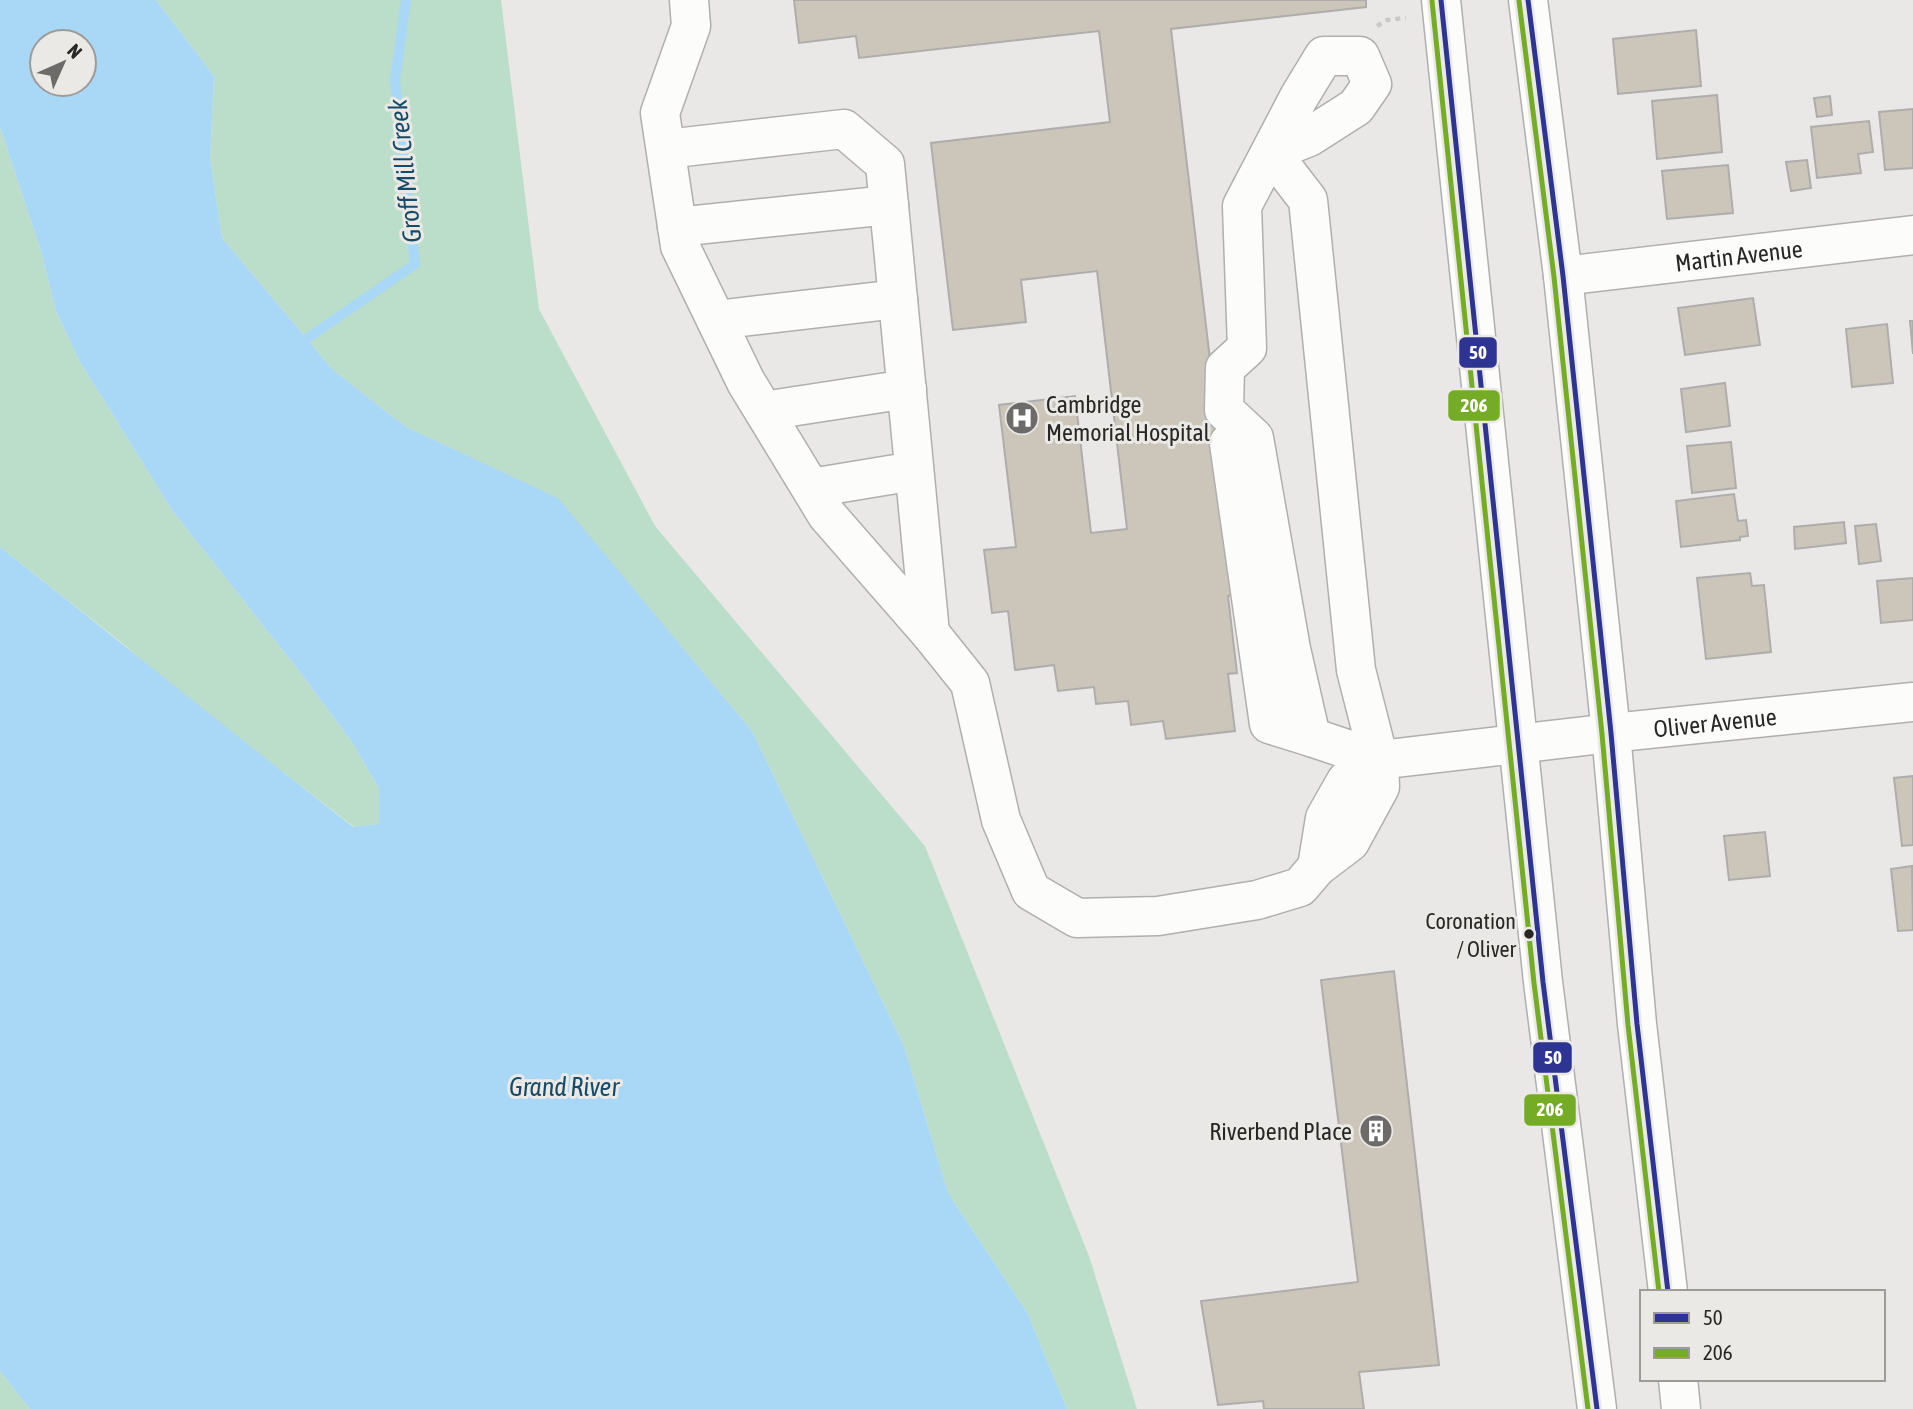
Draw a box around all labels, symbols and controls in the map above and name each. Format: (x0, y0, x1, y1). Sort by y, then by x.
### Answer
north arrow (28, 28, 98, 98)
text: N (63, 39, 87, 63)
water label: Groff Mill Creek (382, 97, 427, 244)
street label: Martin Avenue (1674, 235, 1804, 276)
line badge: 50 (1458, 336, 1498, 369)
text: 50 (1469, 341, 1487, 363)
line badge: 206 (1447, 389, 1501, 422)
place label: Cambridge Memorial Hospital (1046, 391, 1211, 446)
text: 206 (1461, 394, 1487, 416)
hospital icon: Cambridge Memorial Hospital (1003, 399, 1041, 437)
street label: Oliver Avenue (1652, 703, 1778, 742)
place label: Coronation / Oliver (1426, 908, 1517, 962)
marker: Coronation / Oliver (1522, 927, 1536, 941)
line badge: 50 (1532, 1041, 1573, 1074)
text: 50 (1544, 1046, 1562, 1068)
water label: Grand River (509, 1072, 620, 1102)
line badge: 206 (1523, 1093, 1577, 1127)
text: 206 (1537, 1098, 1563, 1120)
building icon: Riverbend Place (1357, 1112, 1395, 1150)
place label: Riverbend Place (1209, 1118, 1352, 1145)
legend (1640, 1290, 1885, 1381)
text: 50 (1703, 1305, 1723, 1329)
text: 206 (1703, 1340, 1733, 1364)

